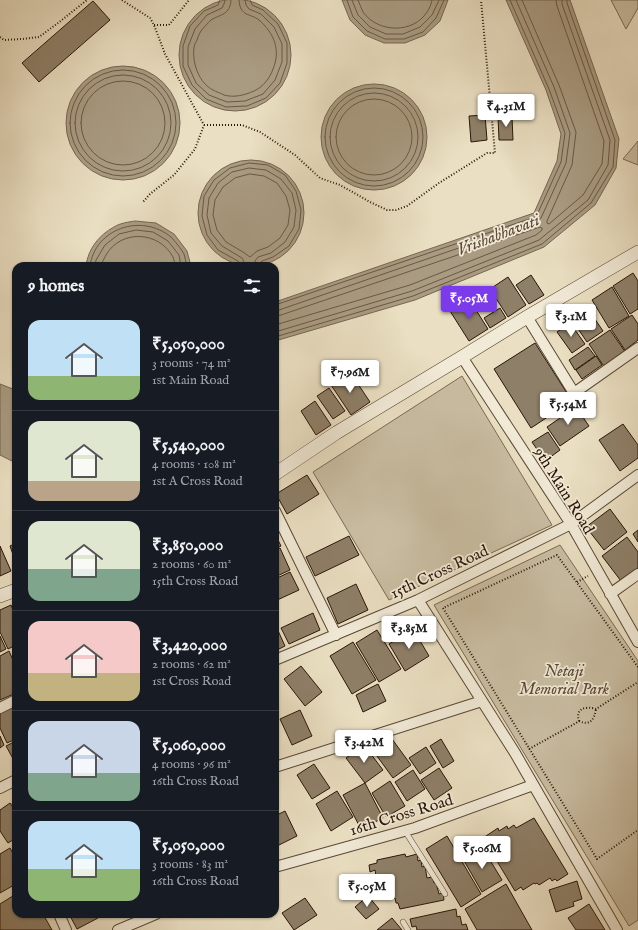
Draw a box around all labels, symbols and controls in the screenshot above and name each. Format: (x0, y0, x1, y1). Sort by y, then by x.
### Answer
pin: ₹4.31M (473, 94, 539, 128)
text: ₹4.31M (487, 98, 525, 115)
water label: Vrishabhavati (454, 210, 544, 261)
icon: filters (241, 275, 263, 297)
text: 9 homes (28, 276, 84, 297)
pin: ₹5.05M (436, 286, 502, 320)
text: ₹5.05M (450, 290, 488, 307)
pin: ₹3.1M (543, 304, 599, 338)
text: ₹3.1M (555, 308, 587, 325)
text: ₹5,050,000 (152, 334, 225, 355)
icon: home (60, 336, 108, 384)
text: 3 rooms · 74 m² (152, 355, 231, 372)
pin: ₹7.96M (317, 360, 383, 394)
text: ₹7.96M (330, 364, 370, 381)
text: 1st Main Road (152, 372, 229, 389)
pin: ₹5.54M (535, 392, 601, 426)
text: ₹5.54M (549, 396, 587, 413)
text: ₹5,540,000 (152, 435, 225, 456)
icon: home (60, 437, 108, 485)
street label: 9th Main Road (528, 443, 598, 539)
text: 4 rooms · 108 m² (152, 456, 236, 473)
text: 1st A Cross Road (152, 473, 243, 490)
text: ₹3,850,000 (152, 535, 223, 556)
icon: home (60, 537, 108, 585)
street label: 15th Cross Road (388, 541, 493, 604)
text: 2 rooms · 60 m² (152, 556, 231, 573)
text: 15th Cross Road (152, 573, 238, 590)
pin: ₹3.85M (376, 616, 442, 650)
text: ₹3.85M (390, 620, 428, 637)
text: ₹3,420,000 (152, 635, 227, 656)
icon: home (60, 637, 108, 685)
text: 2 rooms · 62 m² (152, 656, 231, 673)
park label: Netaji Memorial Park (519, 662, 610, 700)
text: 1st Cross Road (152, 673, 231, 690)
pin: ₹3.42M (331, 730, 397, 764)
text: ₹3.42M (344, 734, 384, 751)
text: ₹5,060,000 (152, 735, 226, 756)
icon: home (60, 737, 108, 785)
text: 4 rooms · 96 m² (152, 756, 231, 773)
text: 16th Cross Road (152, 773, 239, 790)
street label: 16th Cross Road (347, 791, 456, 841)
text: ₹5,050,000 (152, 835, 225, 856)
pin: ₹5.06M (449, 836, 515, 870)
icon: home (60, 837, 108, 885)
text: ₹5.06M (462, 840, 502, 857)
text: 3 rooms · 83 m² (152, 856, 228, 873)
text: 16th Cross Road (152, 873, 239, 890)
pin: ₹5.05M (334, 874, 400, 908)
text: ₹5.05M (348, 878, 386, 895)

